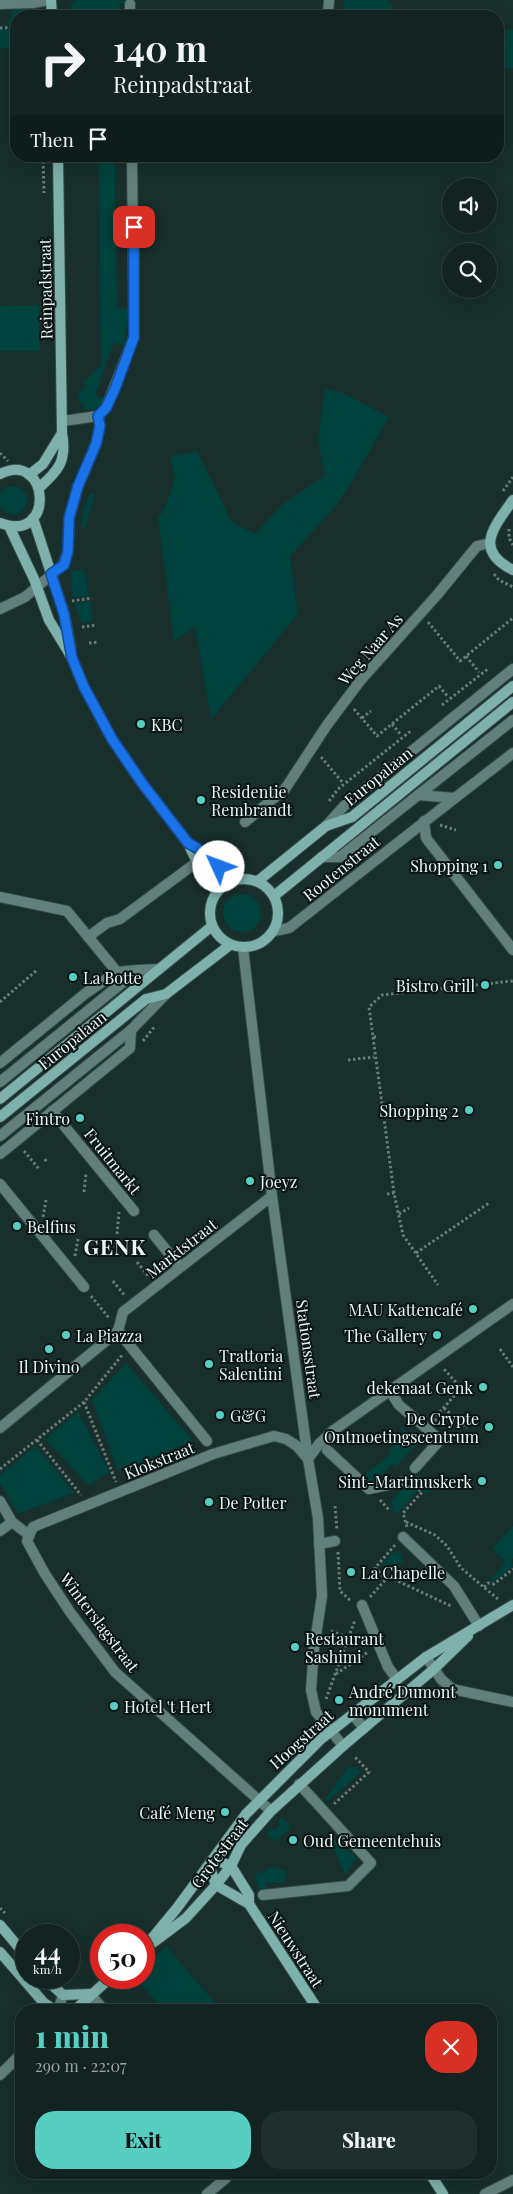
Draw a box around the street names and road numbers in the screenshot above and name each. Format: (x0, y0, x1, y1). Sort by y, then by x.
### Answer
street label: Reinpadstraat (34, 238, 56, 340)
street label: Weg Naar As (332, 609, 407, 690)
street label: Europalaan (340, 742, 417, 810)
street label: Rootenstraat (298, 830, 384, 905)
street label: Europalaan (34, 1006, 111, 1074)
street label: Fruitmarkt (80, 1124, 146, 1199)
street label: Marktstraat (141, 1213, 221, 1282)
street label: Stationsstraat (292, 1298, 326, 1400)
street label: Klokstraat (121, 1436, 197, 1484)
street label: Winterslagstraat (55, 1567, 144, 1676)
street label: Hoogstraat (265, 1704, 338, 1773)
street label: Grotestraat (186, 1814, 252, 1892)
street label: Nieuwstraat (264, 1907, 329, 1991)

